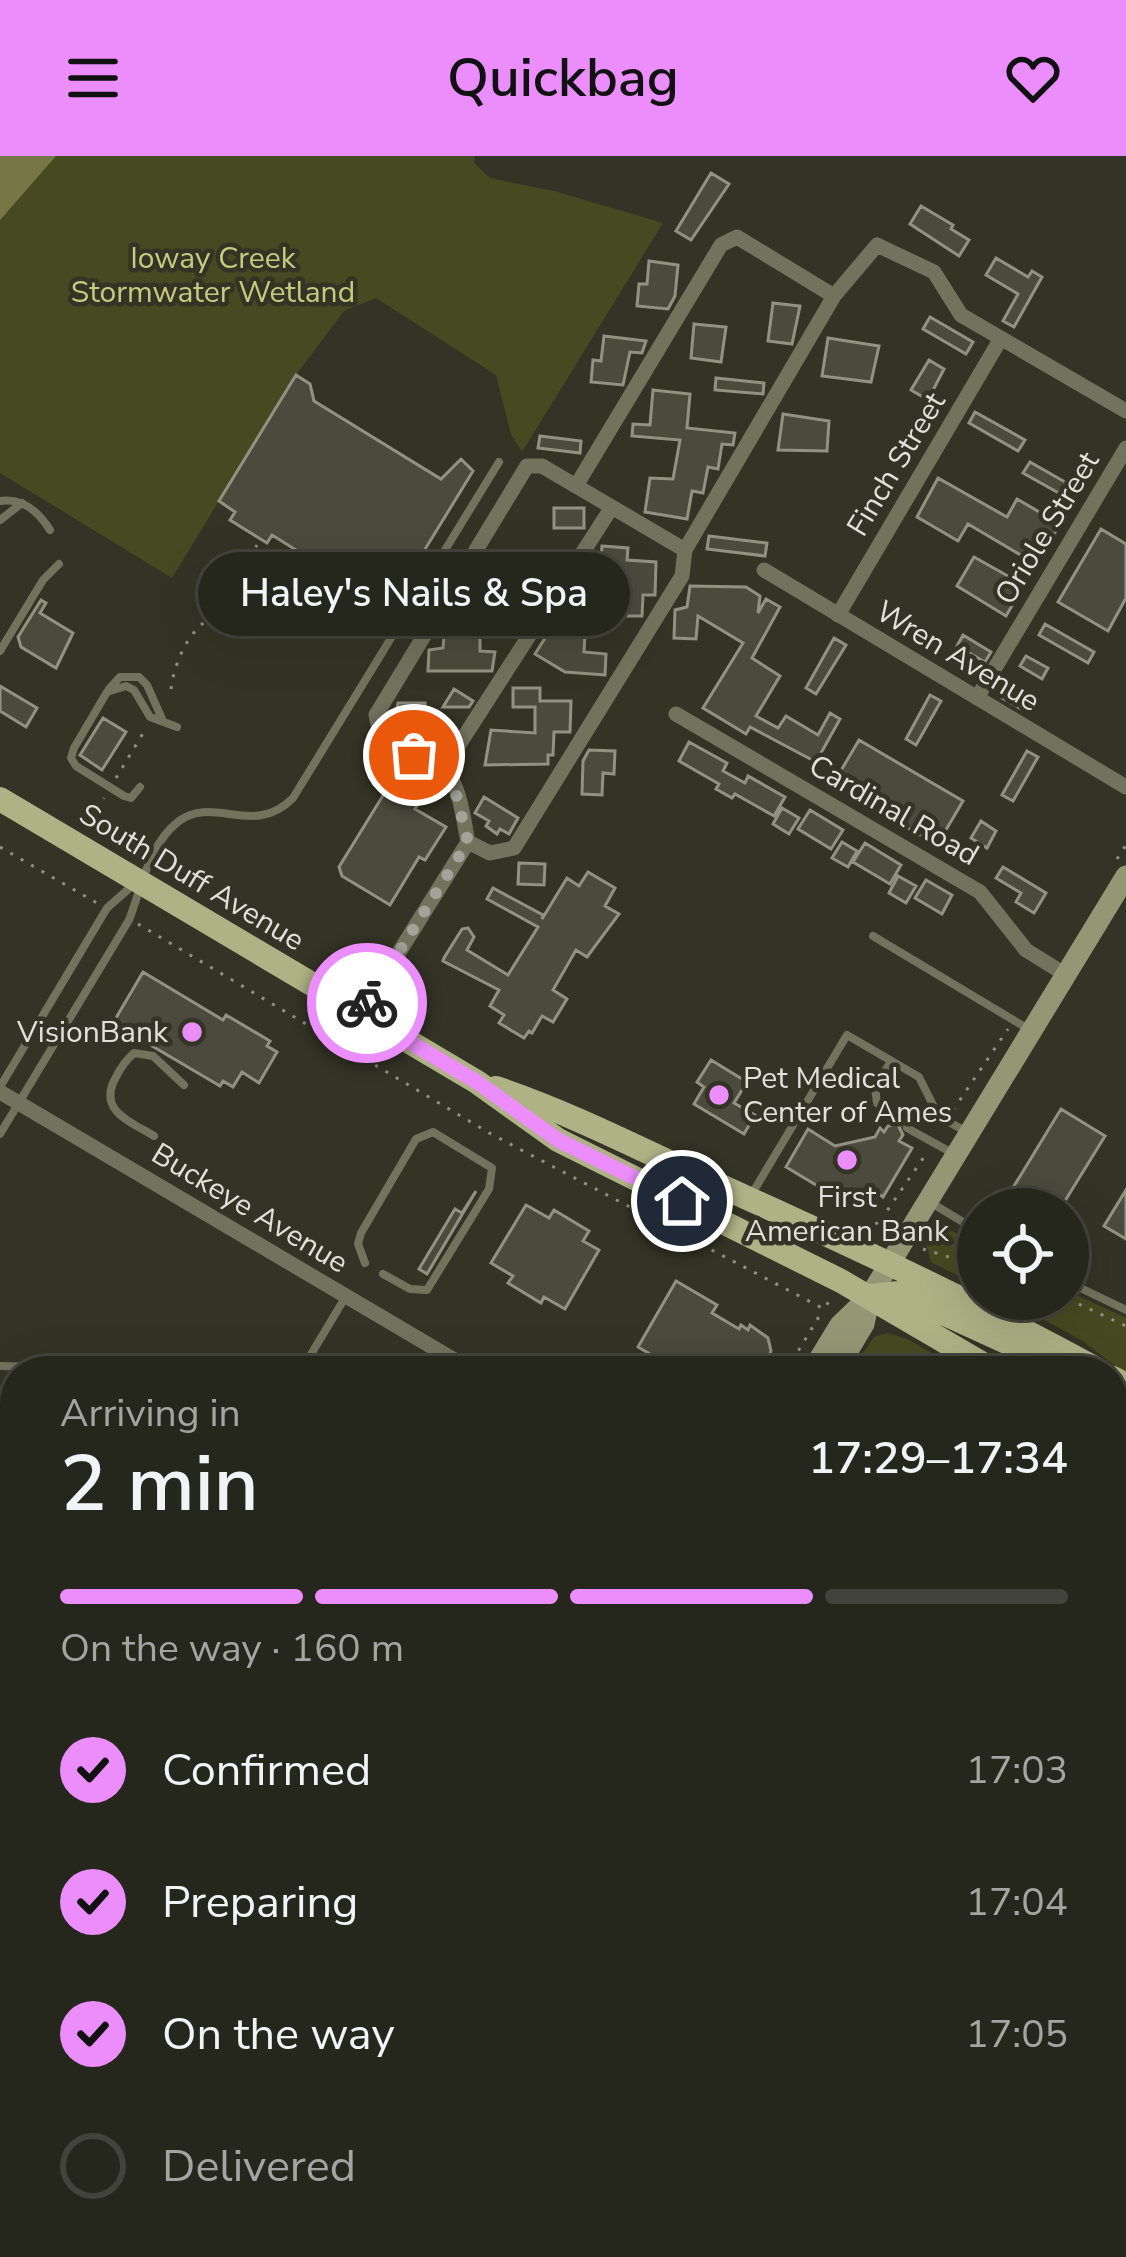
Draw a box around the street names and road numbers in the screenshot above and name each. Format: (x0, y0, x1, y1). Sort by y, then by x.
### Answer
street label: Finch Street (837, 384, 956, 544)
street label: Oriole Street (986, 444, 1109, 612)
street label: Wren Avenue (868, 591, 1047, 722)
street label: Cardinal Road (801, 745, 986, 876)
street label: South Duff Avenue (72, 794, 312, 961)
street label: Buckeye Avenue (144, 1134, 356, 1283)

